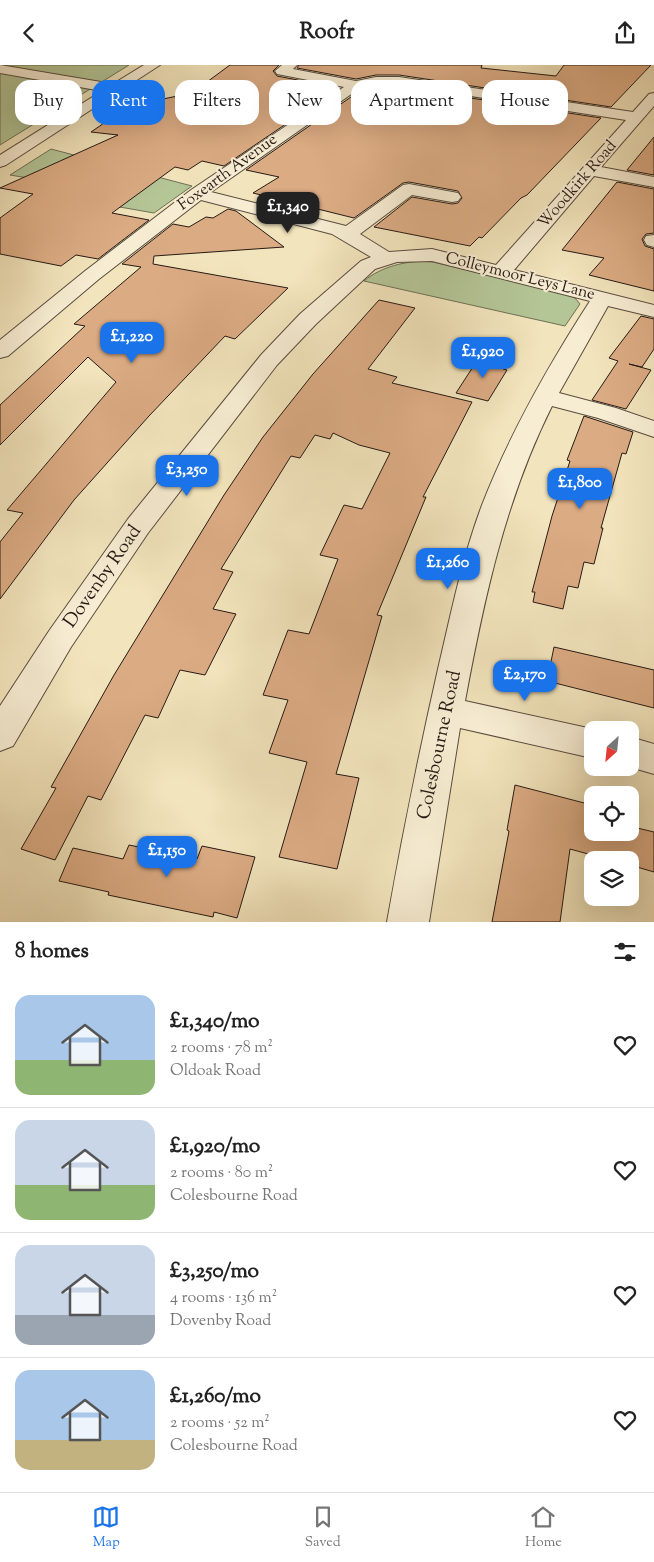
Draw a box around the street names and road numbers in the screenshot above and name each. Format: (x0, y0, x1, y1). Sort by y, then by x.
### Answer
street label: Foxearth Avenue (173, 129, 283, 217)
street label: Woodkirk Road (533, 136, 623, 234)
street label: Colleymoor Leys Lane (443, 247, 597, 307)
street label: Dovenby Road (57, 520, 149, 634)
street label: Colesbourne Road (411, 668, 469, 822)

